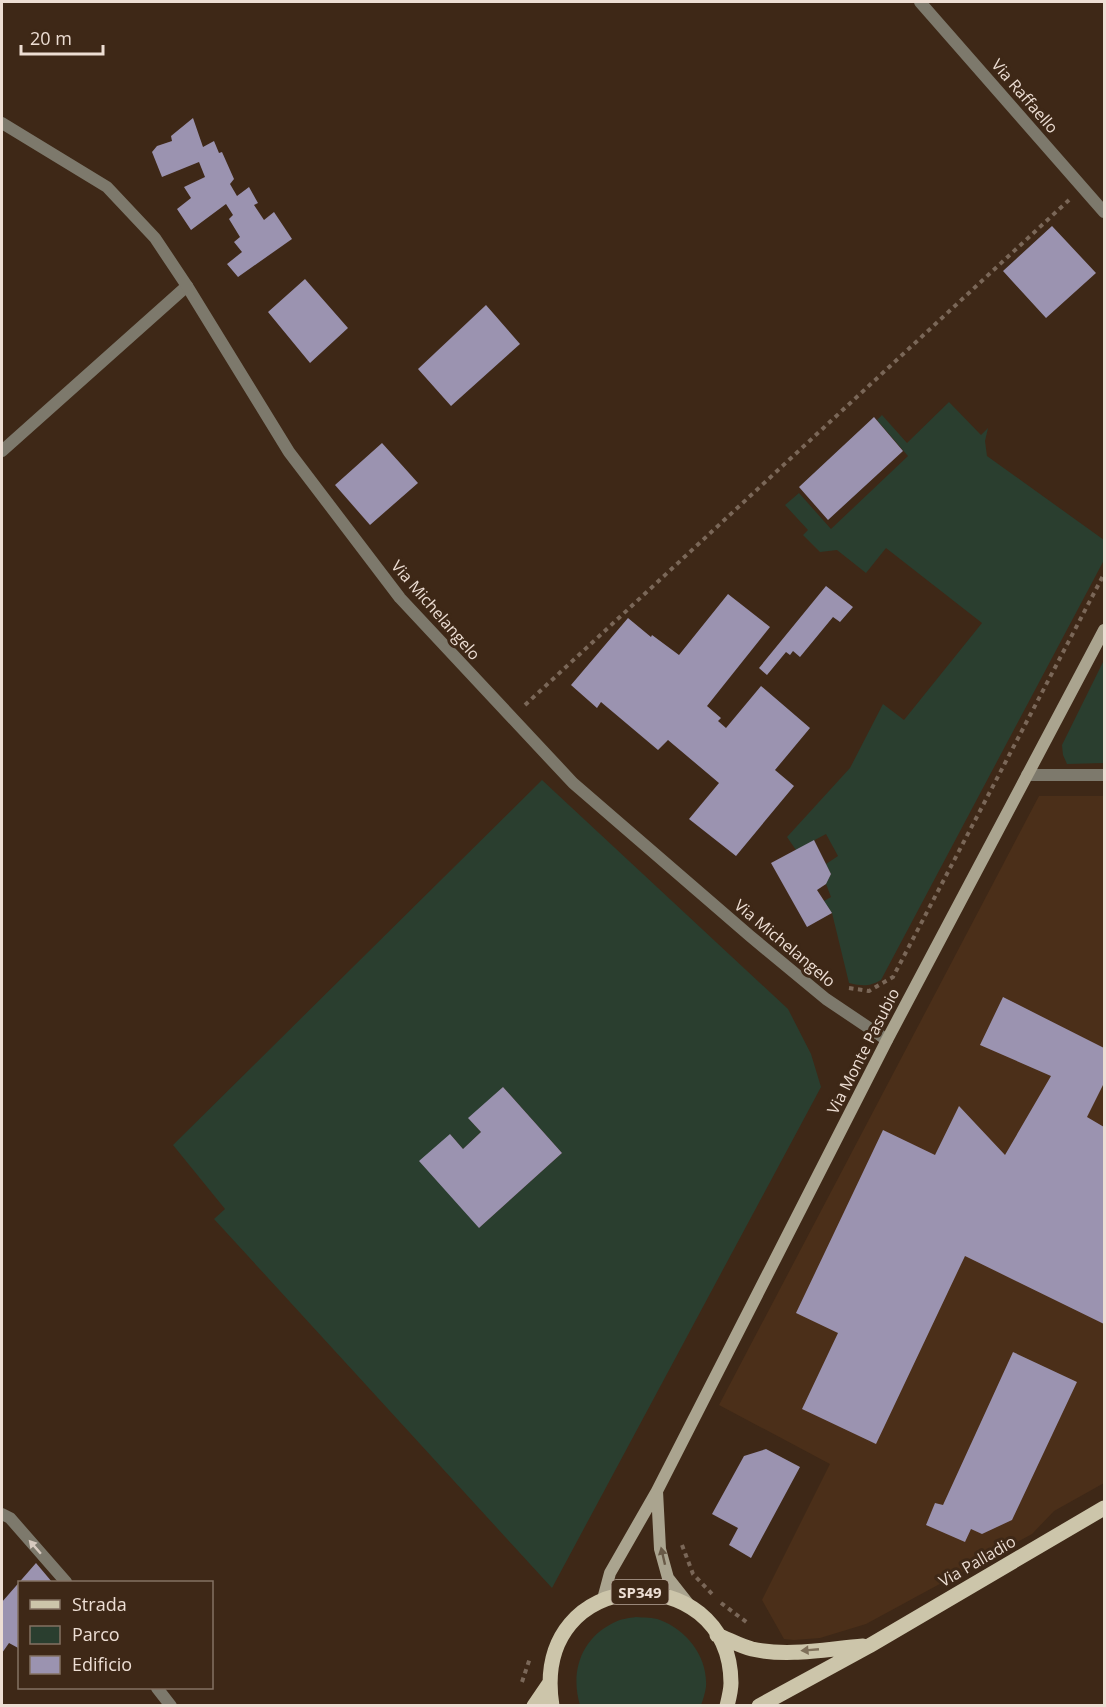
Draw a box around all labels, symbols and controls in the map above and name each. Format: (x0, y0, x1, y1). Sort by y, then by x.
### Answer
scale bar (21, 18, 104, 56)
text: 20 m (30, 26, 72, 50)
street label: Via Raffaello (987, 54, 1063, 138)
street label: Via Michelangelo (386, 555, 486, 665)
street label: Via Michelangelo (730, 894, 840, 992)
street label: Via Monte Pasubio (822, 984, 904, 1118)
street label: Via Palladio (934, 1530, 1020, 1592)
one-way arrow (29, 1540, 42, 1555)
one-way arrow (657, 1547, 667, 1565)
road number: SP349 (612, 1580, 668, 1604)
legend (18, 1581, 213, 1689)
text: Strada (72, 1592, 127, 1616)
text: Parco (72, 1622, 120, 1646)
one-way arrow (801, 1645, 820, 1655)
text: Edificio (72, 1652, 132, 1676)

